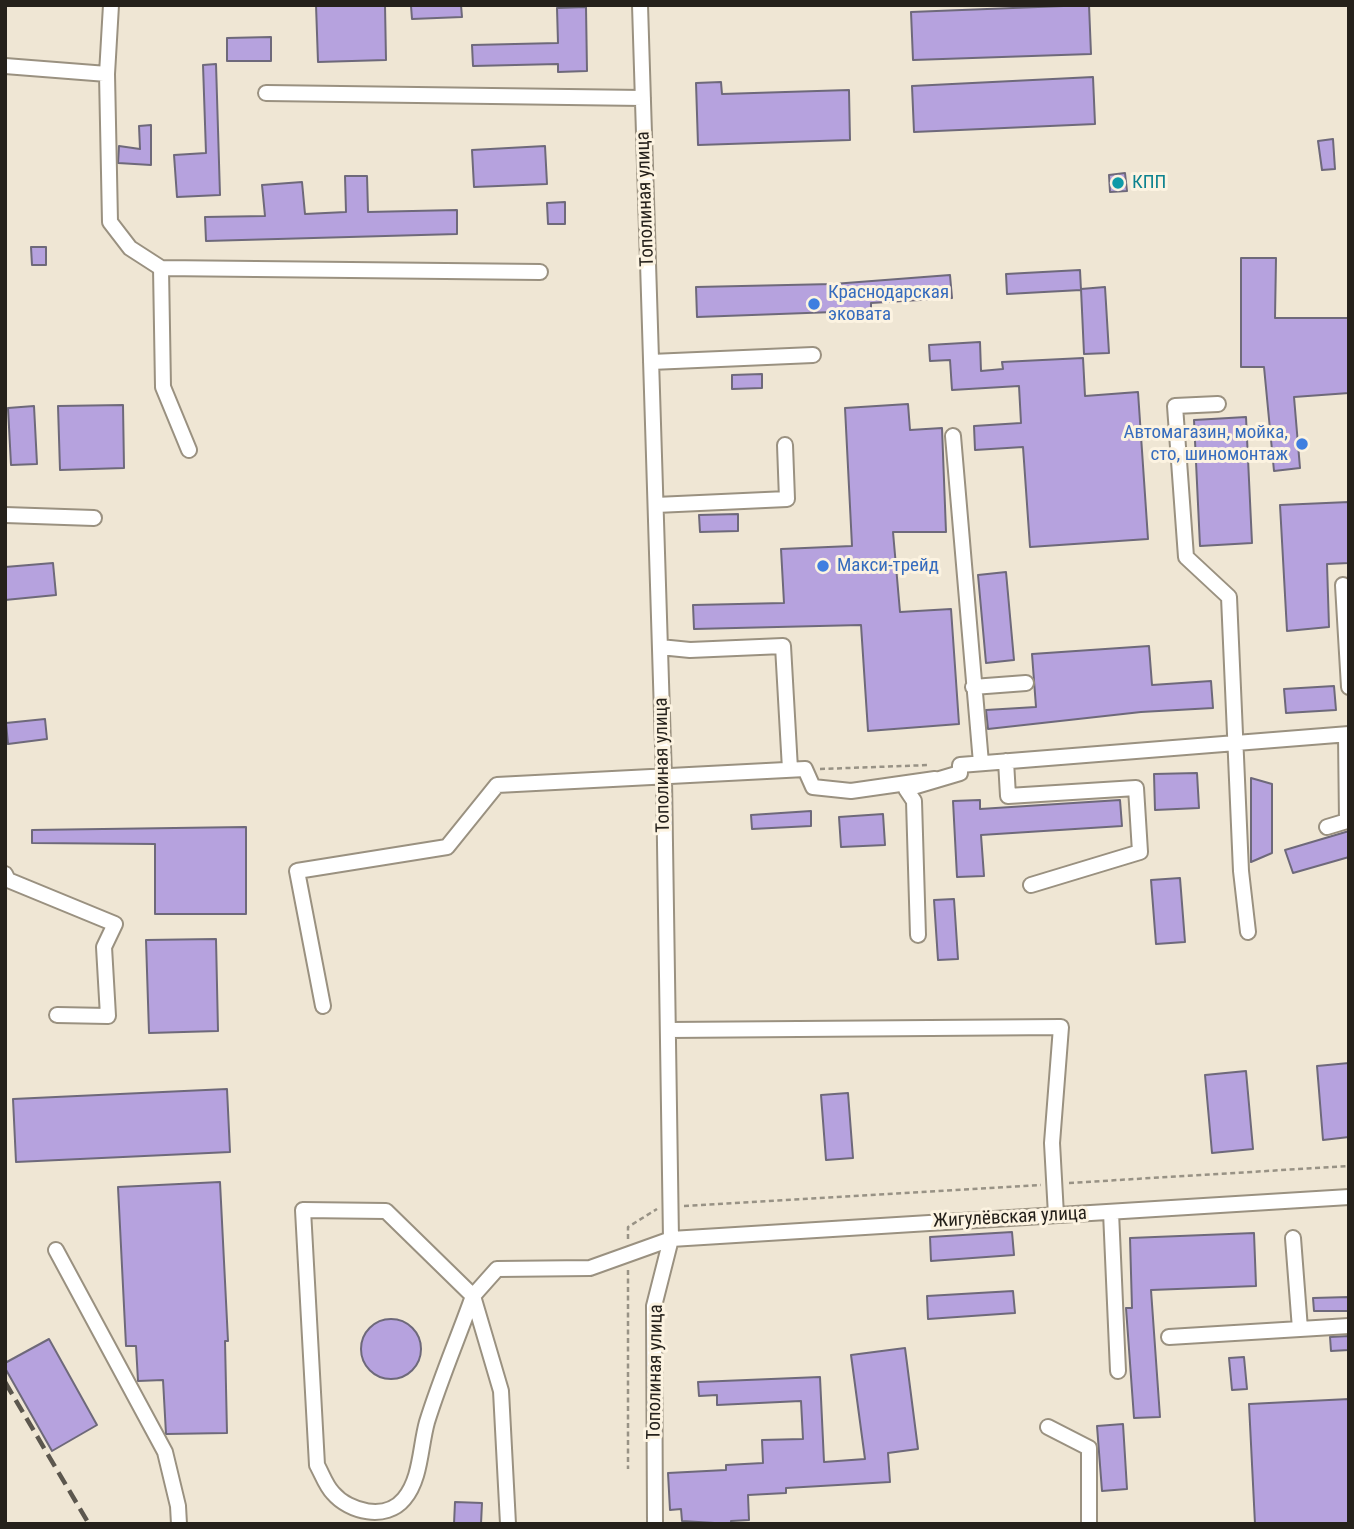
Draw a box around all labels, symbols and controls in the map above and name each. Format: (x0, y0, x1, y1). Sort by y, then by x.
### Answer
street label: Тополиная улица (632, 131, 660, 267)
place label: КПП (1132, 172, 1166, 194)
marker: КПП (1110, 175, 1126, 191)
place label: Краснодарская эковата (828, 282, 949, 326)
marker: Краснодарская эковата (806, 296, 822, 312)
place label: Автомагазин, мойка, сто, шиномонтаж (1123, 422, 1288, 466)
marker: Автомагазин, мойка, сто, шиномонтаж (1294, 436, 1310, 452)
place label: Макси-трейд (837, 555, 939, 577)
marker: Макси-трейд (815, 558, 831, 574)
street label: Тополиная улица (650, 697, 676, 833)
street label: Жигулёвская улица (933, 1203, 1087, 1233)
street label: Тополиная улица (643, 1304, 669, 1440)

